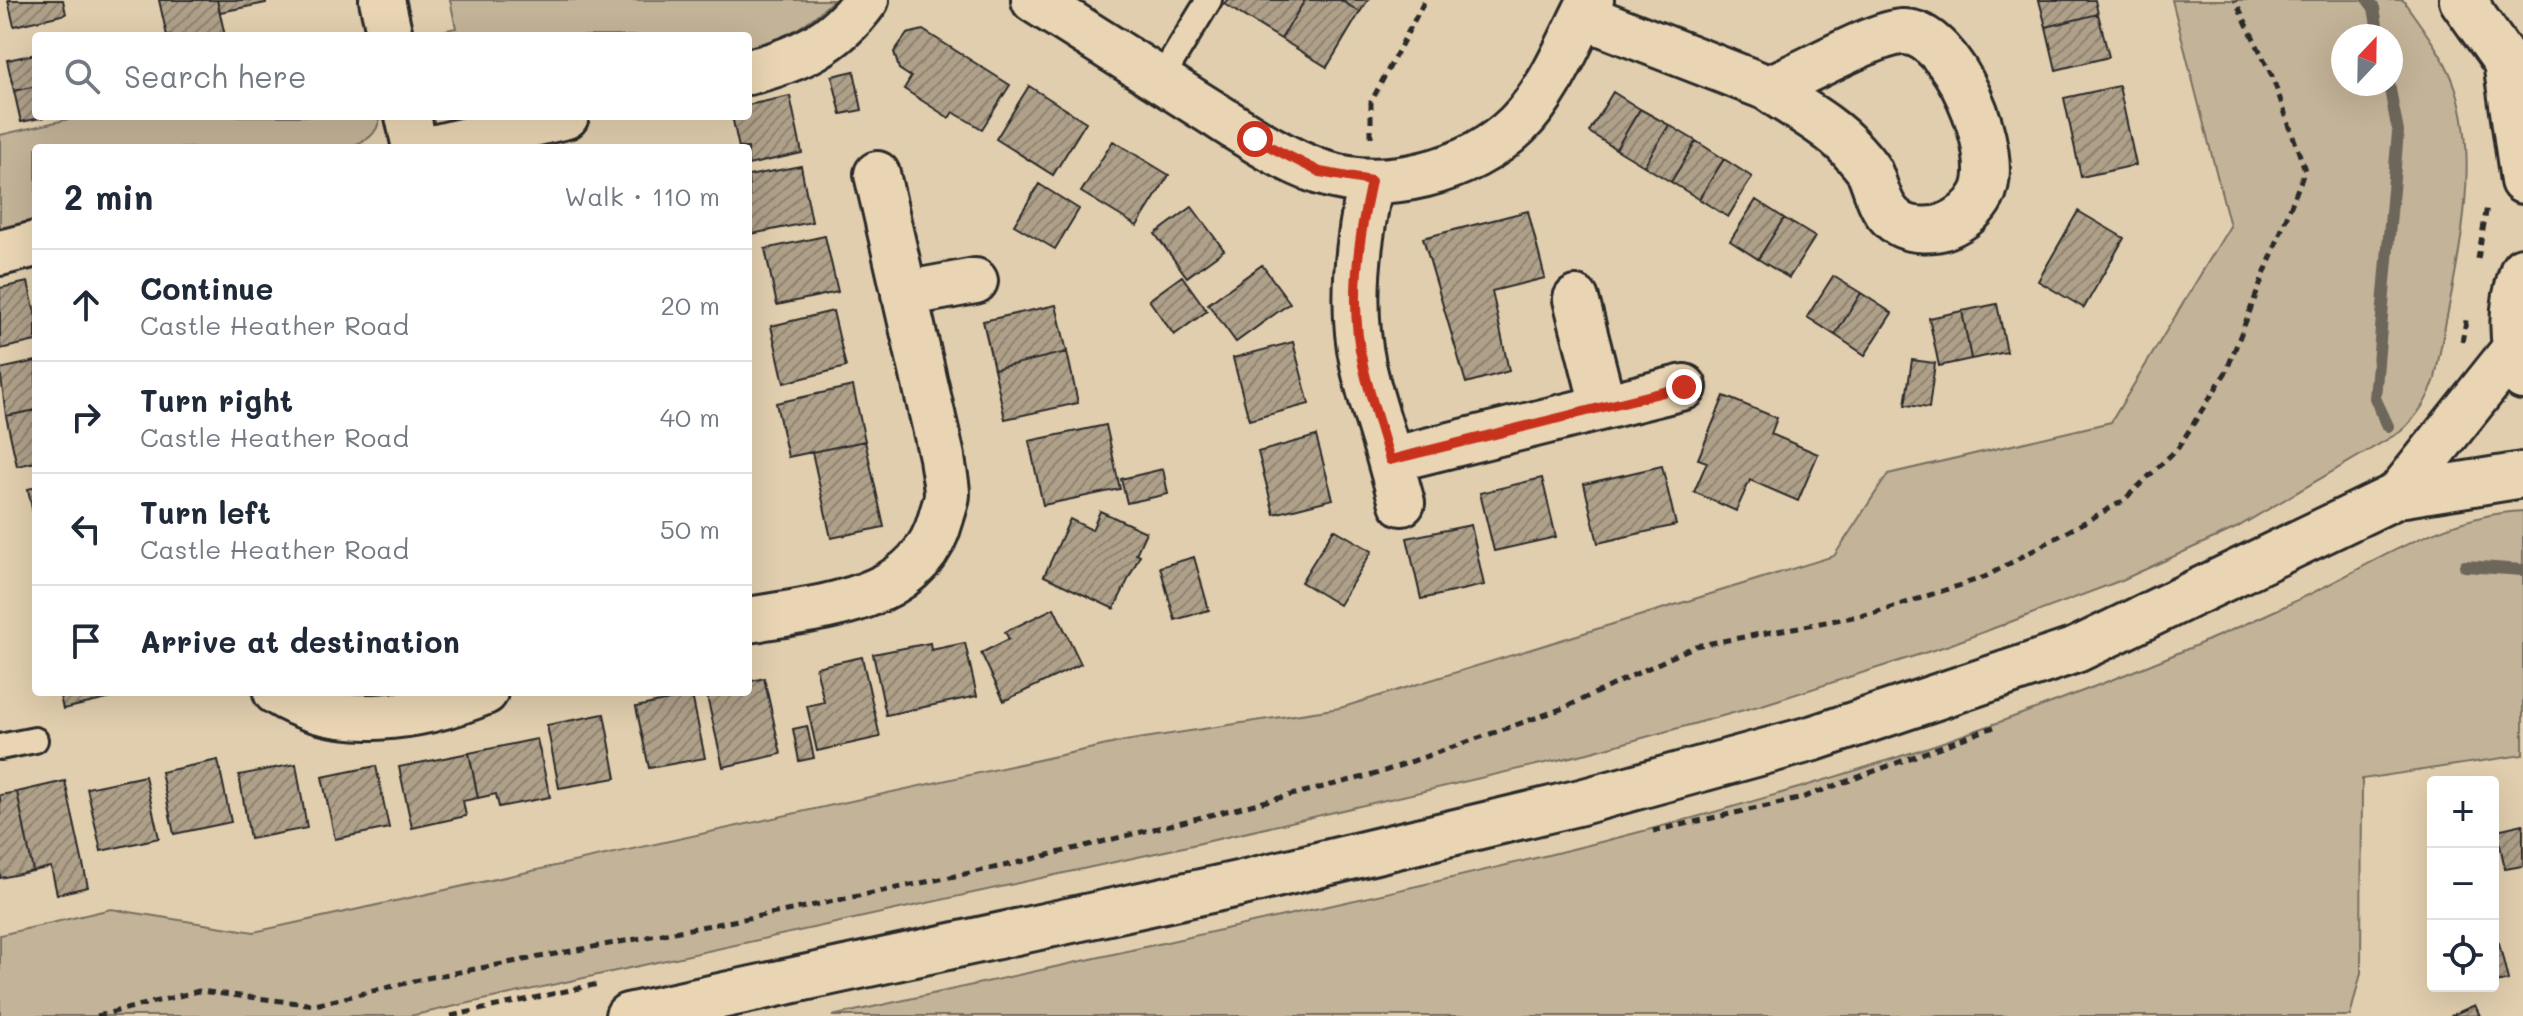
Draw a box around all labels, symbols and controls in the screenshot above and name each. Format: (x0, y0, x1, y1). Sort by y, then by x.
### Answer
north arrow (2331, 24, 2403, 96)
search box (32, 32, 752, 120)
icon: search (60, 54, 104, 98)
text: Search here (124, 56, 307, 96)
route start (1237, 121, 1273, 157)
text: 2 min (64, 174, 153, 219)
text: Walk · 110 m (564, 179, 720, 213)
text: Continue (140, 268, 273, 308)
icon: ahead (64, 283, 108, 327)
text: 20 m (660, 288, 720, 322)
text: Castle Heather Road (140, 308, 409, 342)
route end (1666, 369, 1702, 405)
text: Turn right (140, 380, 293, 420)
icon: right (64, 395, 108, 439)
text: 40 m (660, 400, 720, 434)
text: Castle Heather Road (140, 420, 409, 454)
text: Turn left (140, 492, 271, 532)
icon: left (64, 507, 108, 551)
text: 50 m (660, 512, 720, 546)
text: Castle Heather Road (140, 532, 409, 566)
icon: arrive (64, 619, 108, 663)
text: Arrive at destination (140, 621, 460, 661)
map controls (2427, 776, 2499, 992)
button: + (2427, 776, 2499, 848)
button: − (2427, 848, 2499, 920)
button: locate (2427, 920, 2499, 992)

